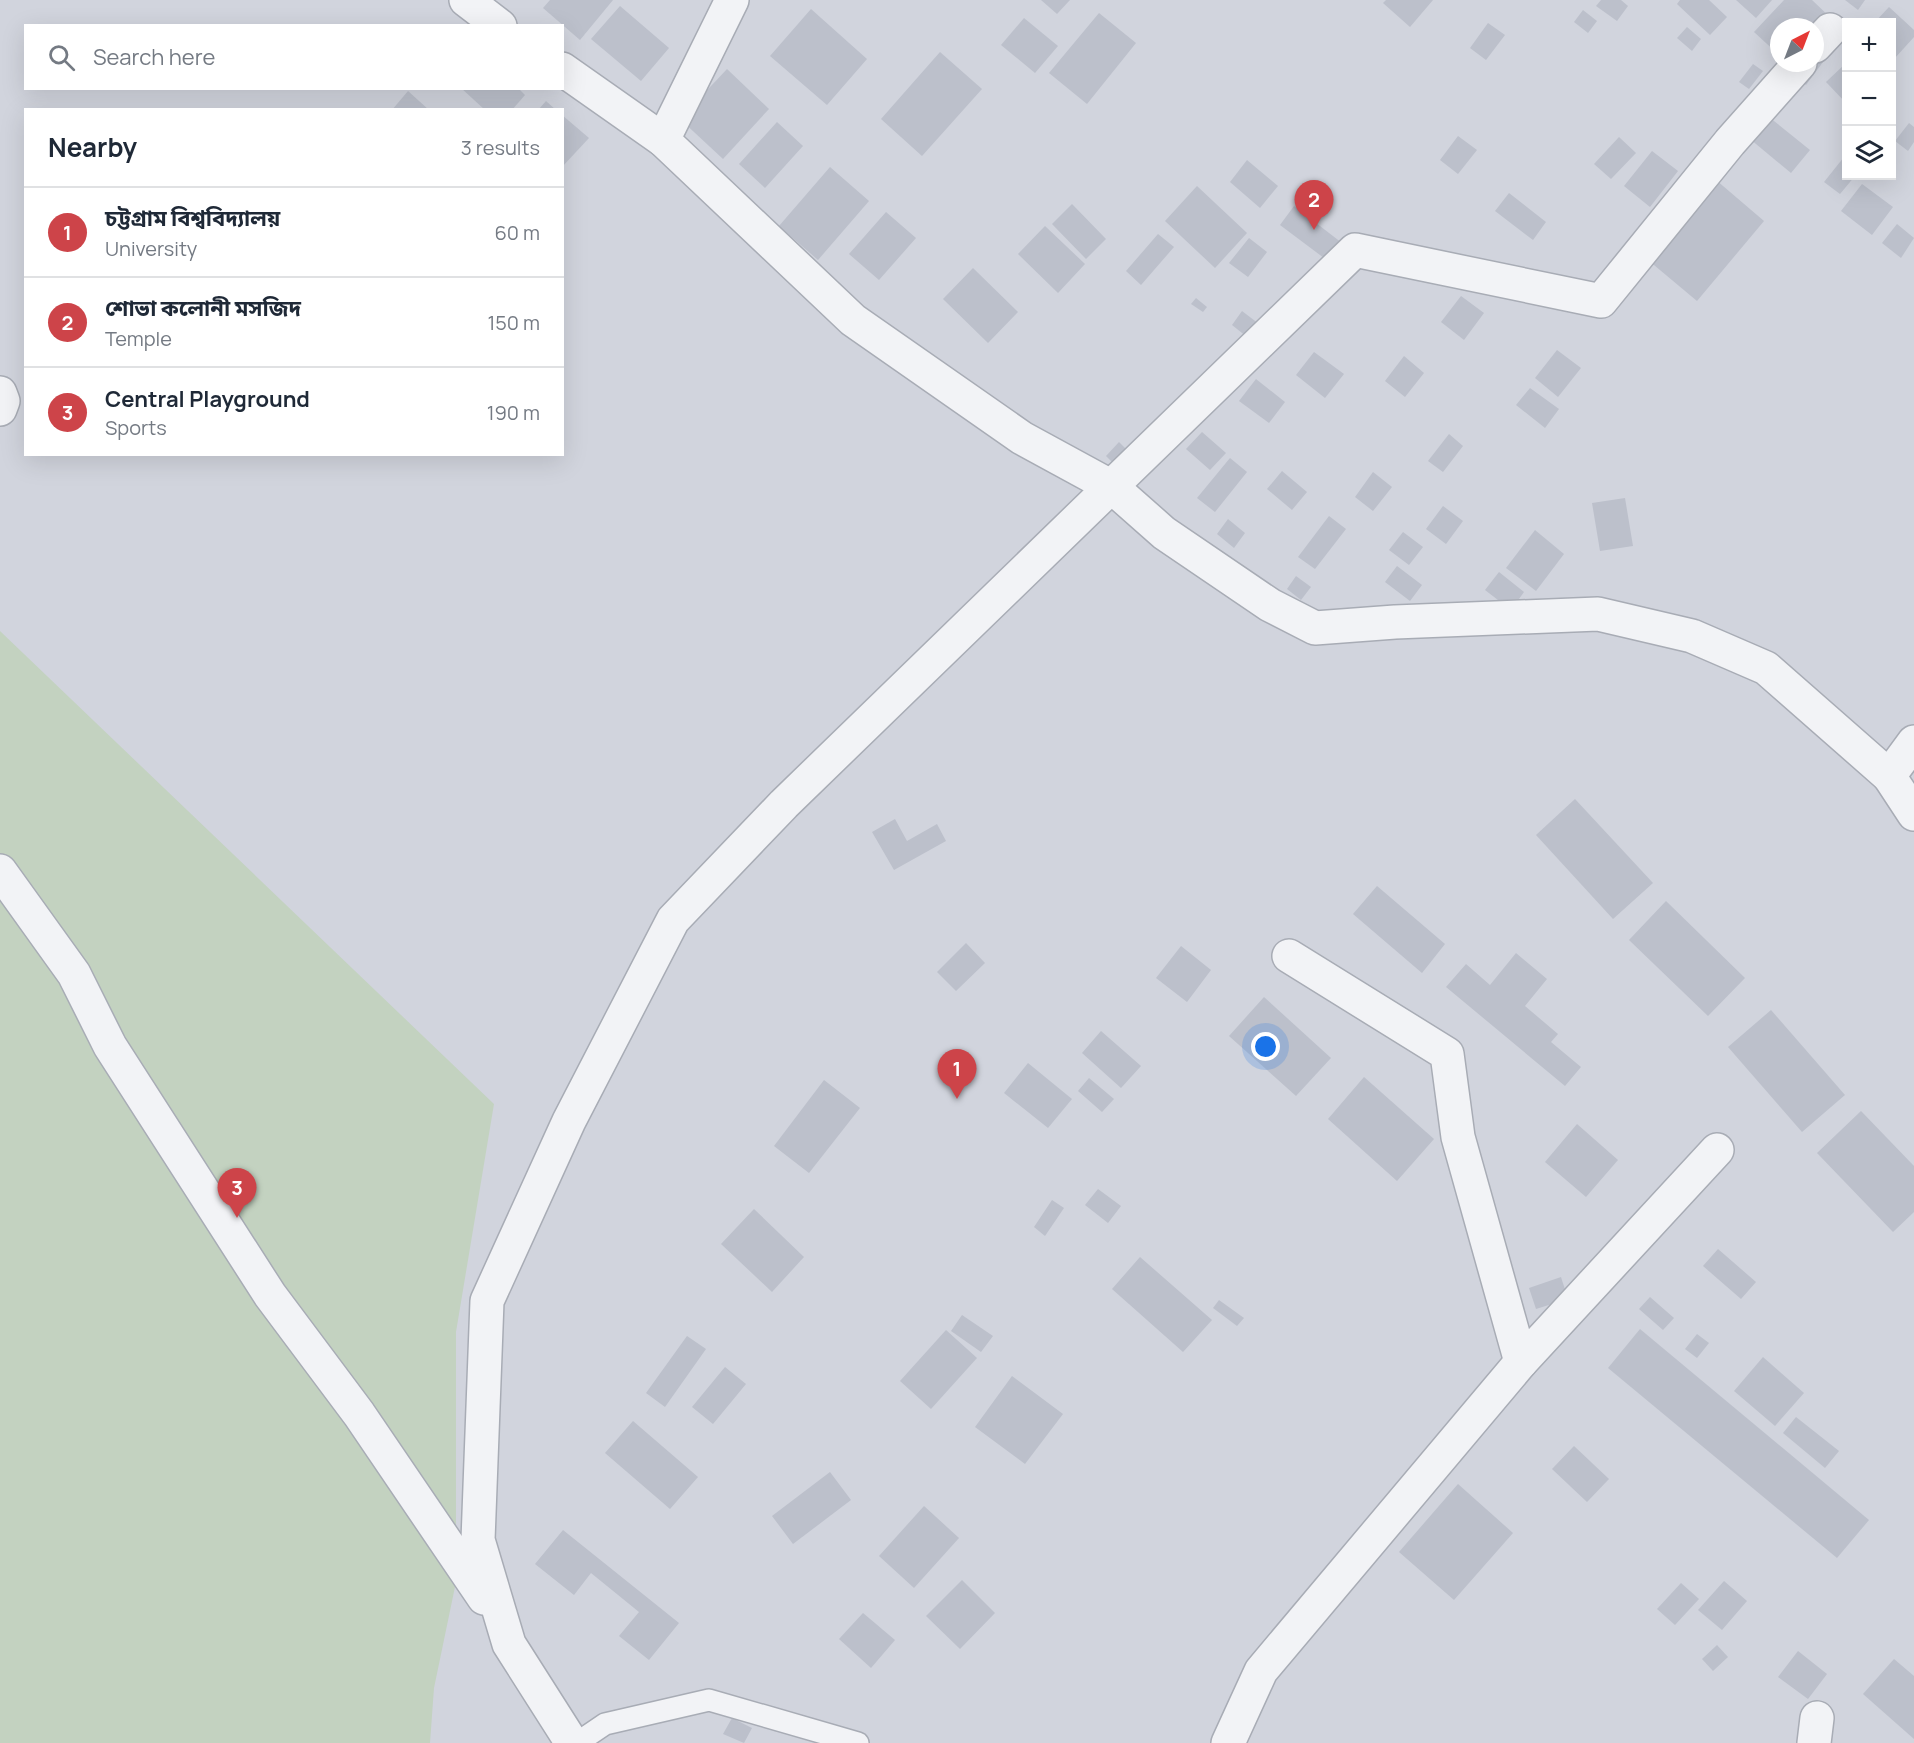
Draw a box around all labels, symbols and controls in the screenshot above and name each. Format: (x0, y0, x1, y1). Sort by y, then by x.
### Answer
north arrow (1770, 18, 1824, 72)
map controls (1842, 18, 1896, 180)
button: + (1842, 18, 1896, 72)
search box (24, 24, 564, 90)
icon: search (45, 41, 78, 74)
text: Search here (93, 42, 215, 72)
button: − (1842, 72, 1896, 126)
button: layers (1842, 126, 1896, 180)
text: Nearby (48, 129, 137, 165)
text: 3 results (461, 134, 540, 161)
pin: 2 (1294, 180, 1334, 230)
text: চট্টগ্রাম বিশ্ববিদ্যালয় (105, 203, 280, 233)
text: 1 (63, 219, 72, 246)
text: 60 m (494, 219, 540, 246)
text: University (105, 235, 197, 262)
text: শোভা কলোনী মসজিদ (105, 293, 301, 323)
text: 2 (62, 309, 73, 336)
text: 150 m (487, 309, 540, 336)
text: Temple (105, 325, 172, 352)
text: Central Playground (105, 384, 310, 414)
text: 3 (62, 399, 73, 426)
text: 190 m (487, 399, 540, 426)
text: Sports (105, 414, 167, 441)
your location (1251, 1032, 1280, 1061)
pin: 1 (938, 1050, 976, 1099)
pin: 3 (218, 1168, 256, 1218)

